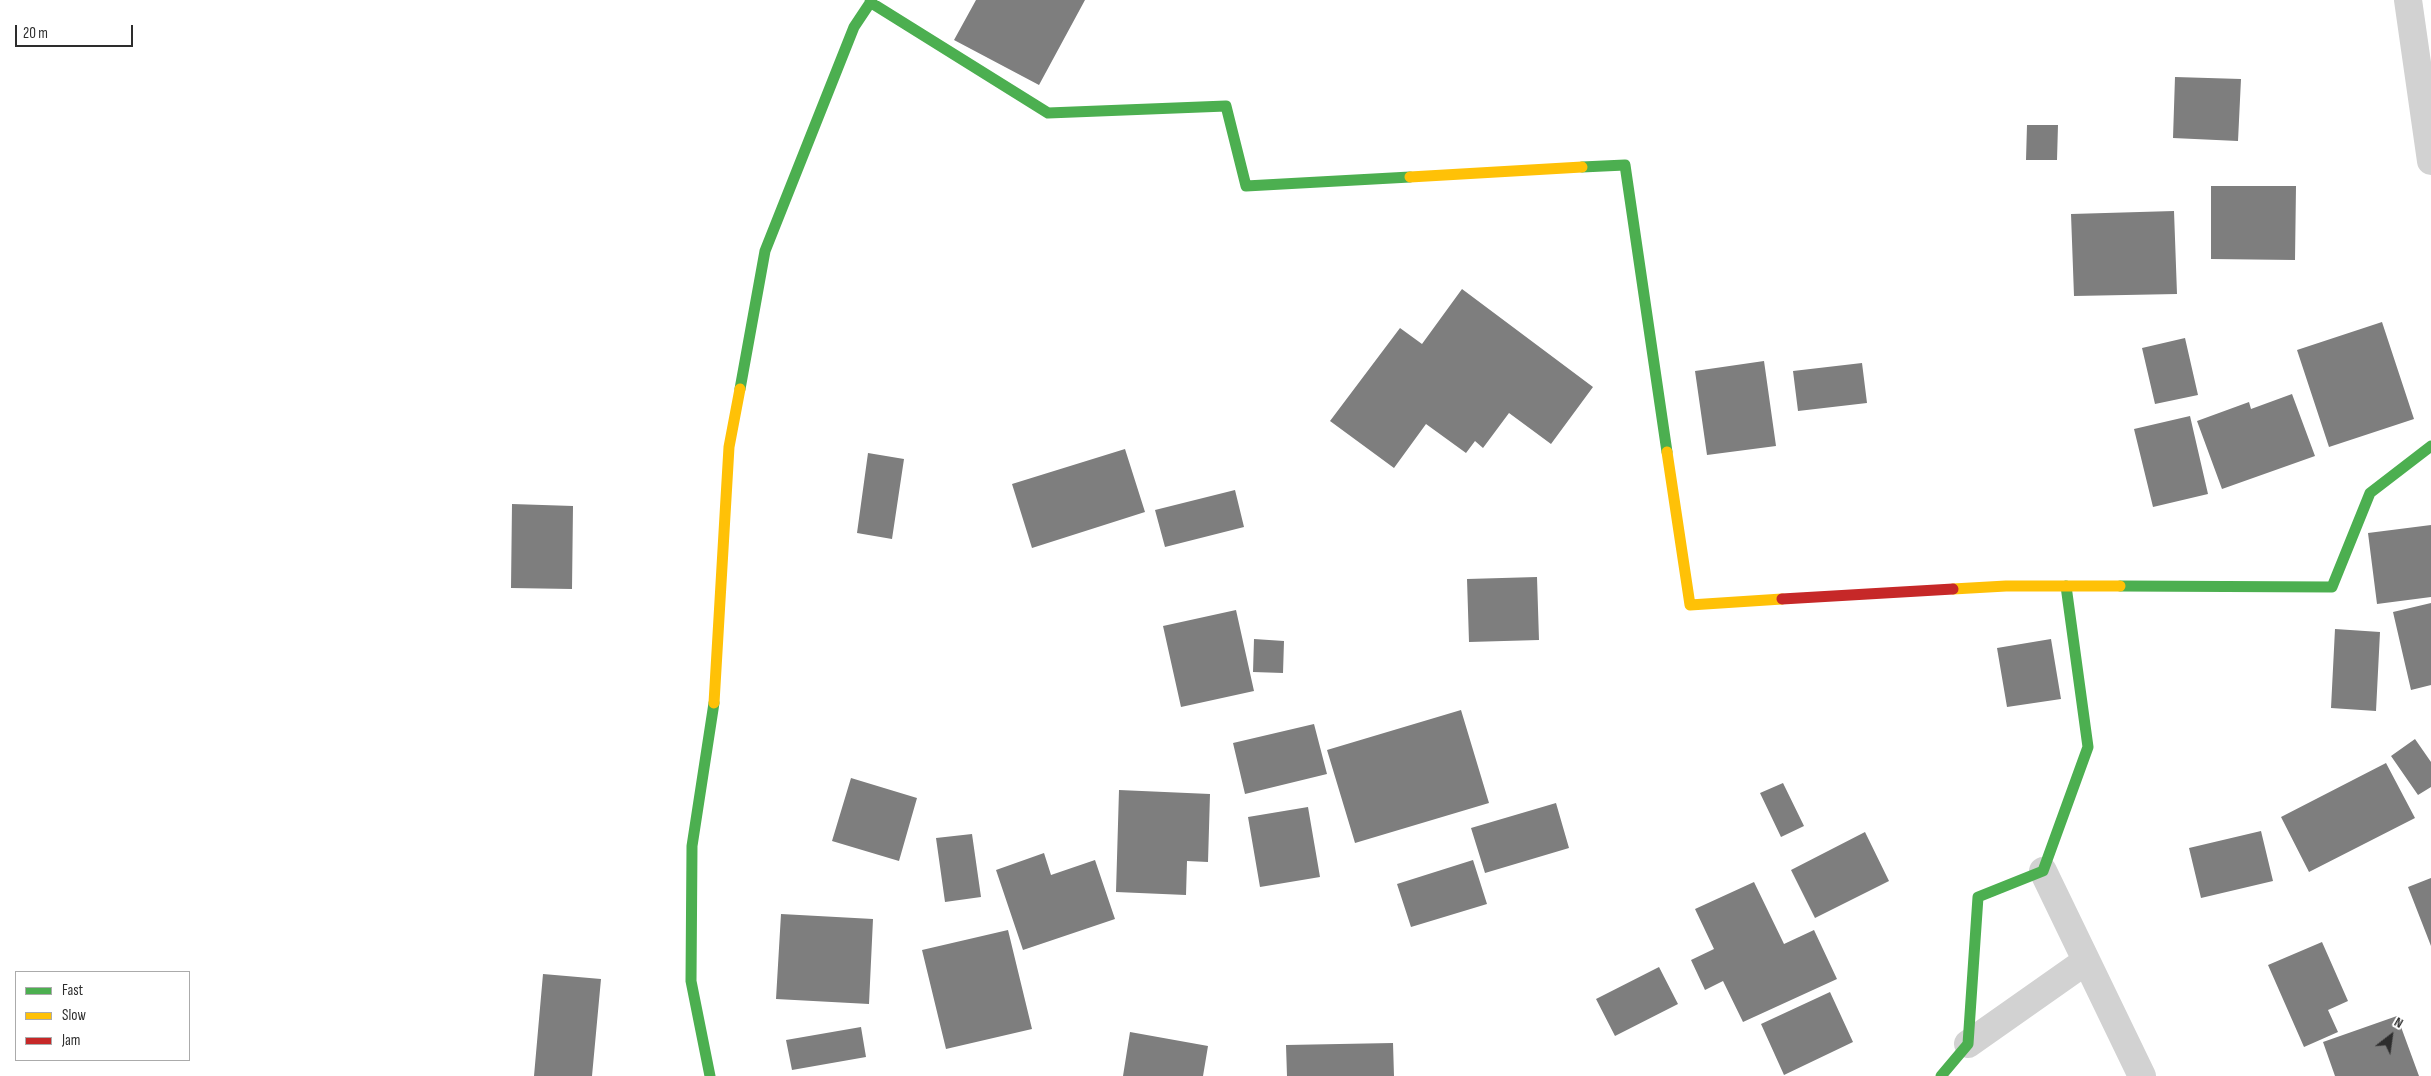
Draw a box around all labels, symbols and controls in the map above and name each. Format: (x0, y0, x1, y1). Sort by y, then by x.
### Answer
scale bar (18, 15, 135, 47)
text: 20 m (23, 24, 48, 43)
legend (15, 971, 190, 1061)
text: Fast (62, 981, 83, 1000)
text: Slow (62, 1006, 86, 1025)
north arrow (2366, 1011, 2416, 1061)
text: N (2391, 1013, 2406, 1032)
text: Jam (62, 1031, 80, 1050)

